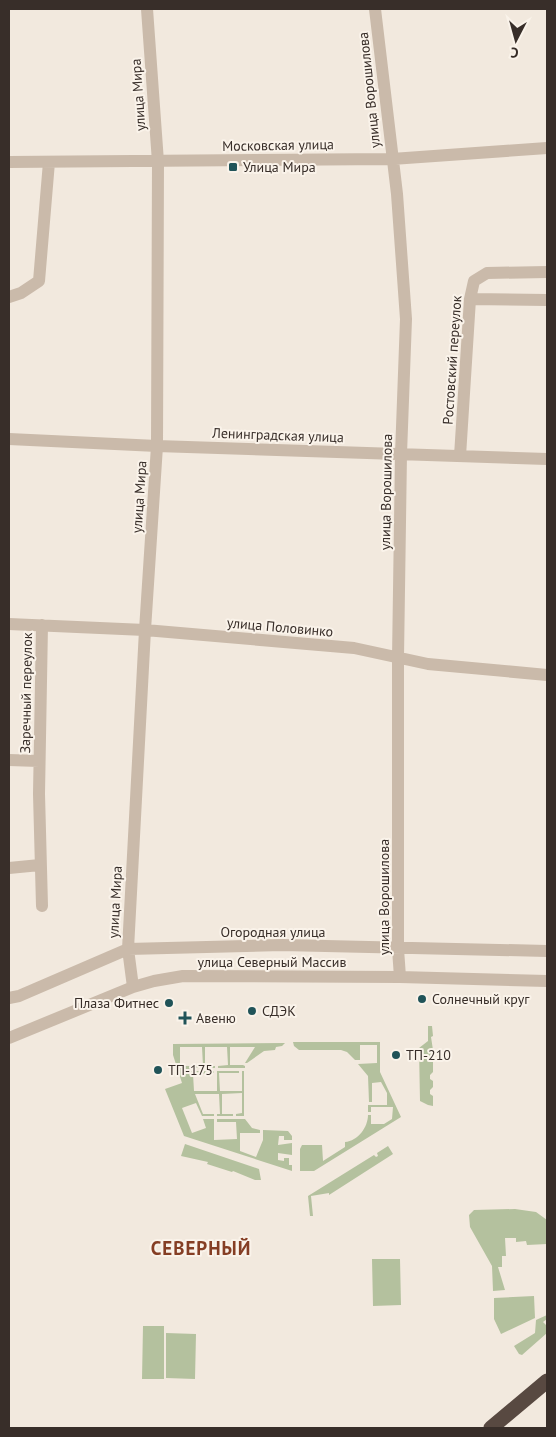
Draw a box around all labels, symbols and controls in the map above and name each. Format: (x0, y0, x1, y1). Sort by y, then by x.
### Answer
north arrow (491, 15, 541, 65)
street label: улица Ворошилова (354, 31, 384, 149)
text: С (510, 44, 519, 62)
street label: улица Мира (126, 58, 150, 132)
street label: Московская улица (222, 135, 334, 155)
place label: Улица Мира (243, 158, 316, 176)
marker: Улица Мира (227, 161, 239, 173)
street label: Ростовский переулок (439, 295, 466, 425)
street label: Ленинградская улица (211, 424, 344, 446)
street label: улица Ворошилова (376, 434, 396, 550)
street label: улица Мира (127, 460, 151, 534)
street label: улица Половинко (226, 613, 334, 641)
street label: Заречный переулок (16, 632, 36, 754)
street label: улица Ворошилова (375, 839, 393, 955)
street label: улица Мира (104, 865, 126, 939)
street label: Огородная улица (220, 923, 326, 941)
street label: улица Северный Массив (198, 953, 346, 971)
place label: Солнечный круг (432, 990, 530, 1008)
marker: Солнечный круг (416, 993, 428, 1005)
place label: Плаза Фитнес (74, 994, 159, 1012)
marker: Плаза Фитнес (163, 997, 175, 1009)
place label: СДЭК (262, 1002, 296, 1020)
marker: СДЭК (246, 1005, 258, 1017)
place label: Авеню (196, 1009, 236, 1027)
marker: Авеню (178, 1011, 192, 1025)
place label: ТП-210 (406, 1046, 451, 1064)
marker: ТП-210 (390, 1049, 402, 1061)
place label: ТП-175 (168, 1061, 213, 1079)
marker: ТП-175 (152, 1064, 164, 1076)
district label: СЕВЕРНЫЙ (151, 1236, 251, 1260)

